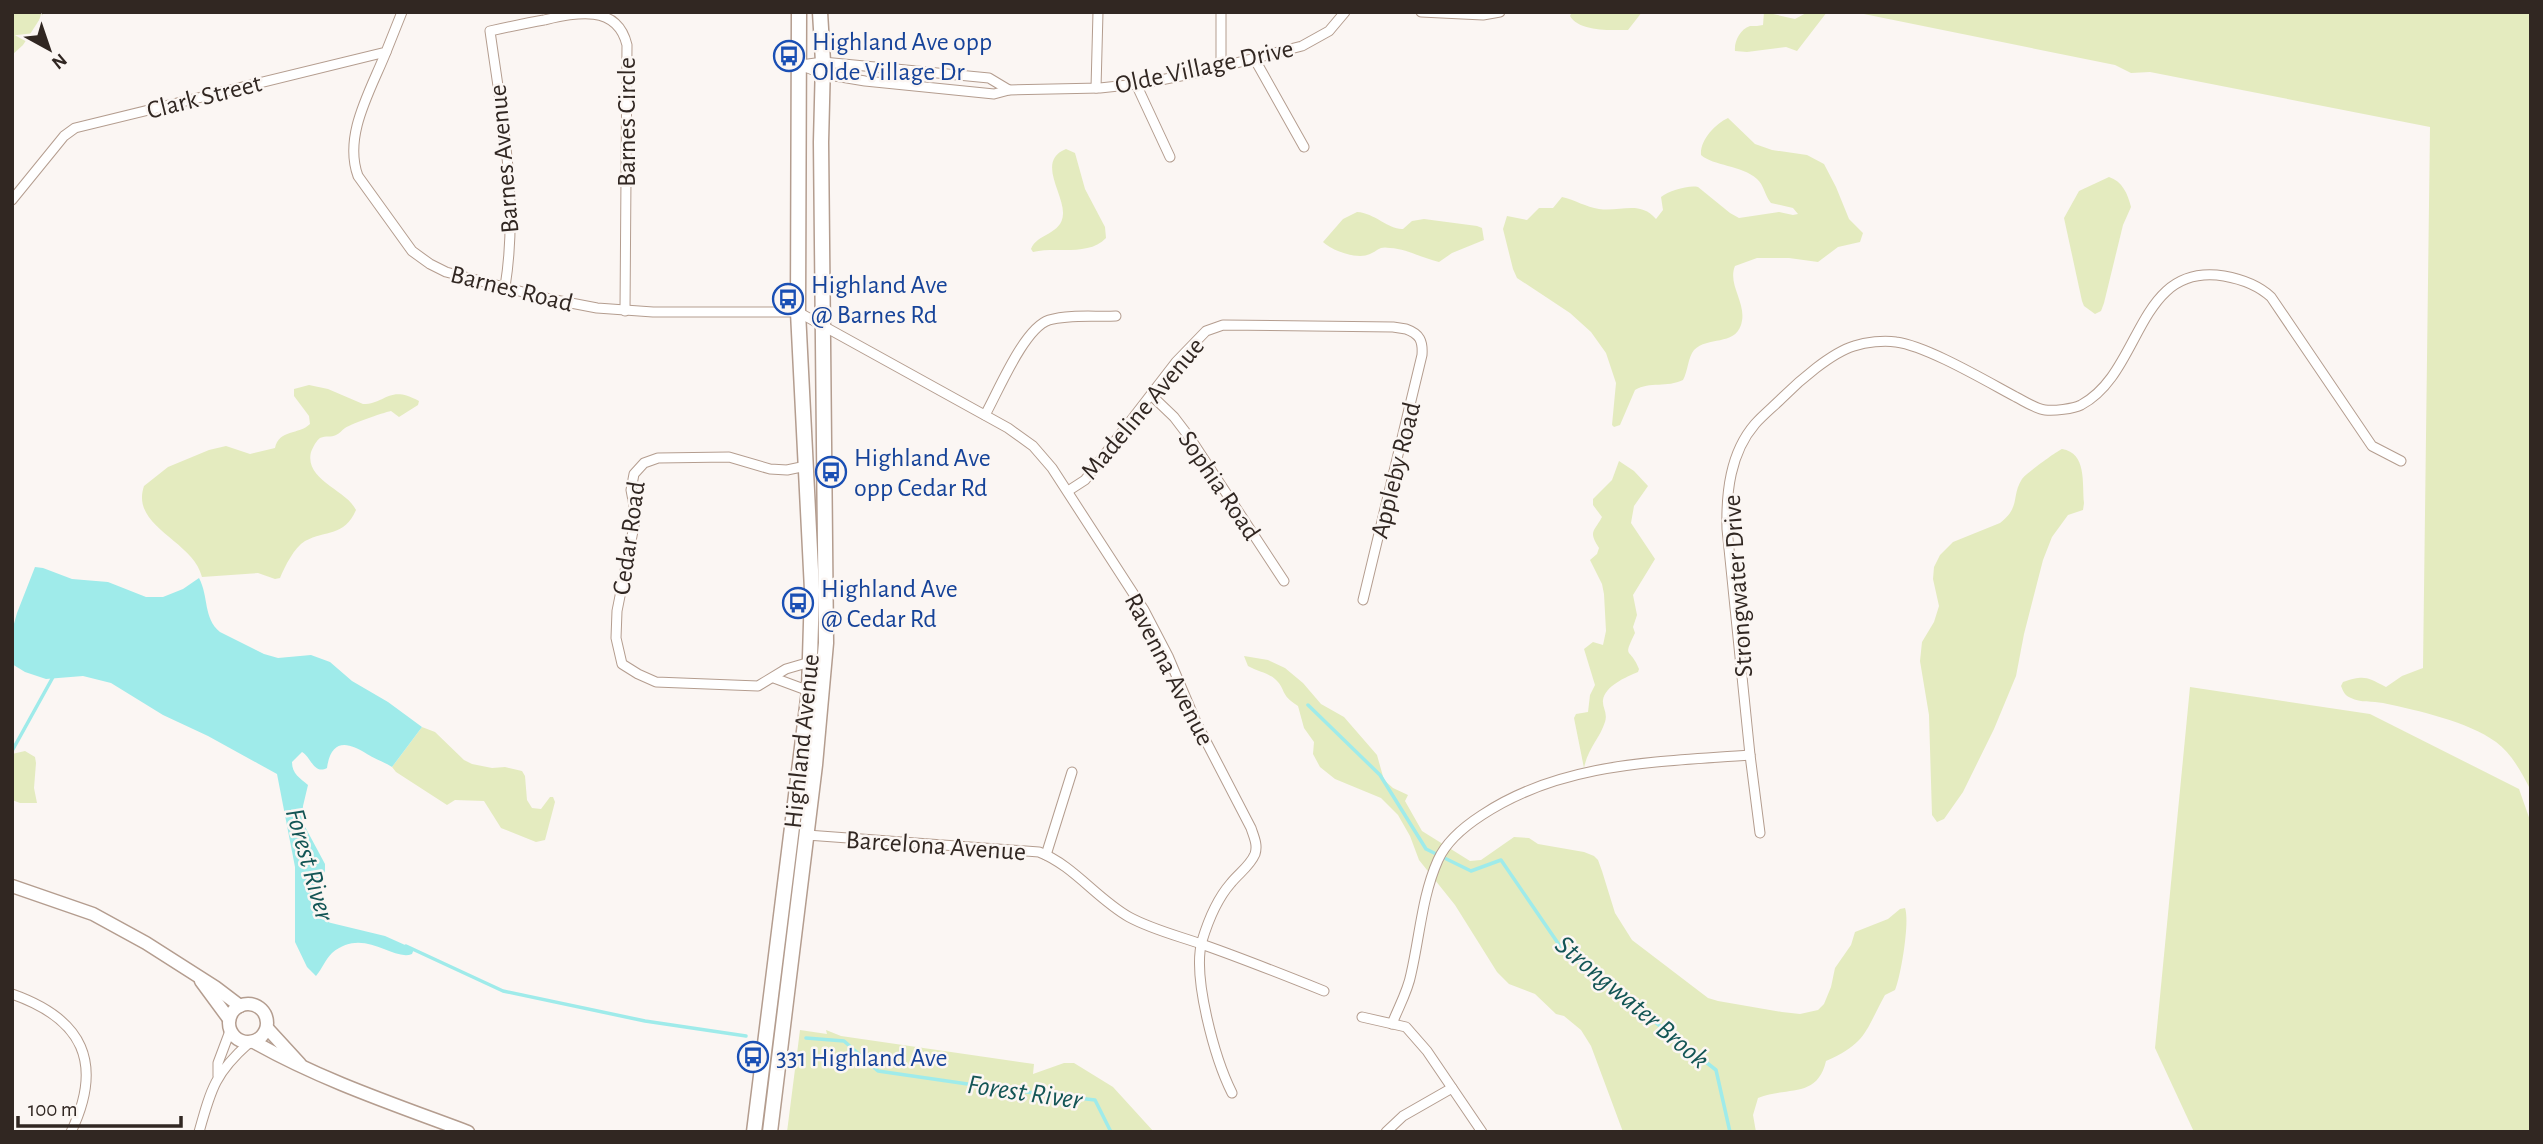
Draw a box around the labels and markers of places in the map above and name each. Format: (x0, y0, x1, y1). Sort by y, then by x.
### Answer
place label: Highland Ave opp Olde Village Dr (812, 29, 992, 85)
bus stop icon: Highland Ave opp Olde Village Dr (772, 39, 806, 73)
place label: Highland Ave @ Barnes Rd (811, 272, 948, 328)
bus stop icon: Highland Ave @ Barnes Rd (771, 282, 805, 316)
place label: Highland Ave opp Cedar Rd (854, 445, 991, 501)
bus stop icon: Highland Ave opp Cedar Rd (814, 455, 848, 489)
place label: Highland Ave @ Cedar Rd (821, 576, 958, 632)
bus stop icon: Highland Ave @ Cedar Rd (781, 586, 815, 620)
bus stop icon: 331 Highland Ave (736, 1040, 770, 1074)
place label: 331 Highland Ave (776, 1045, 947, 1071)

